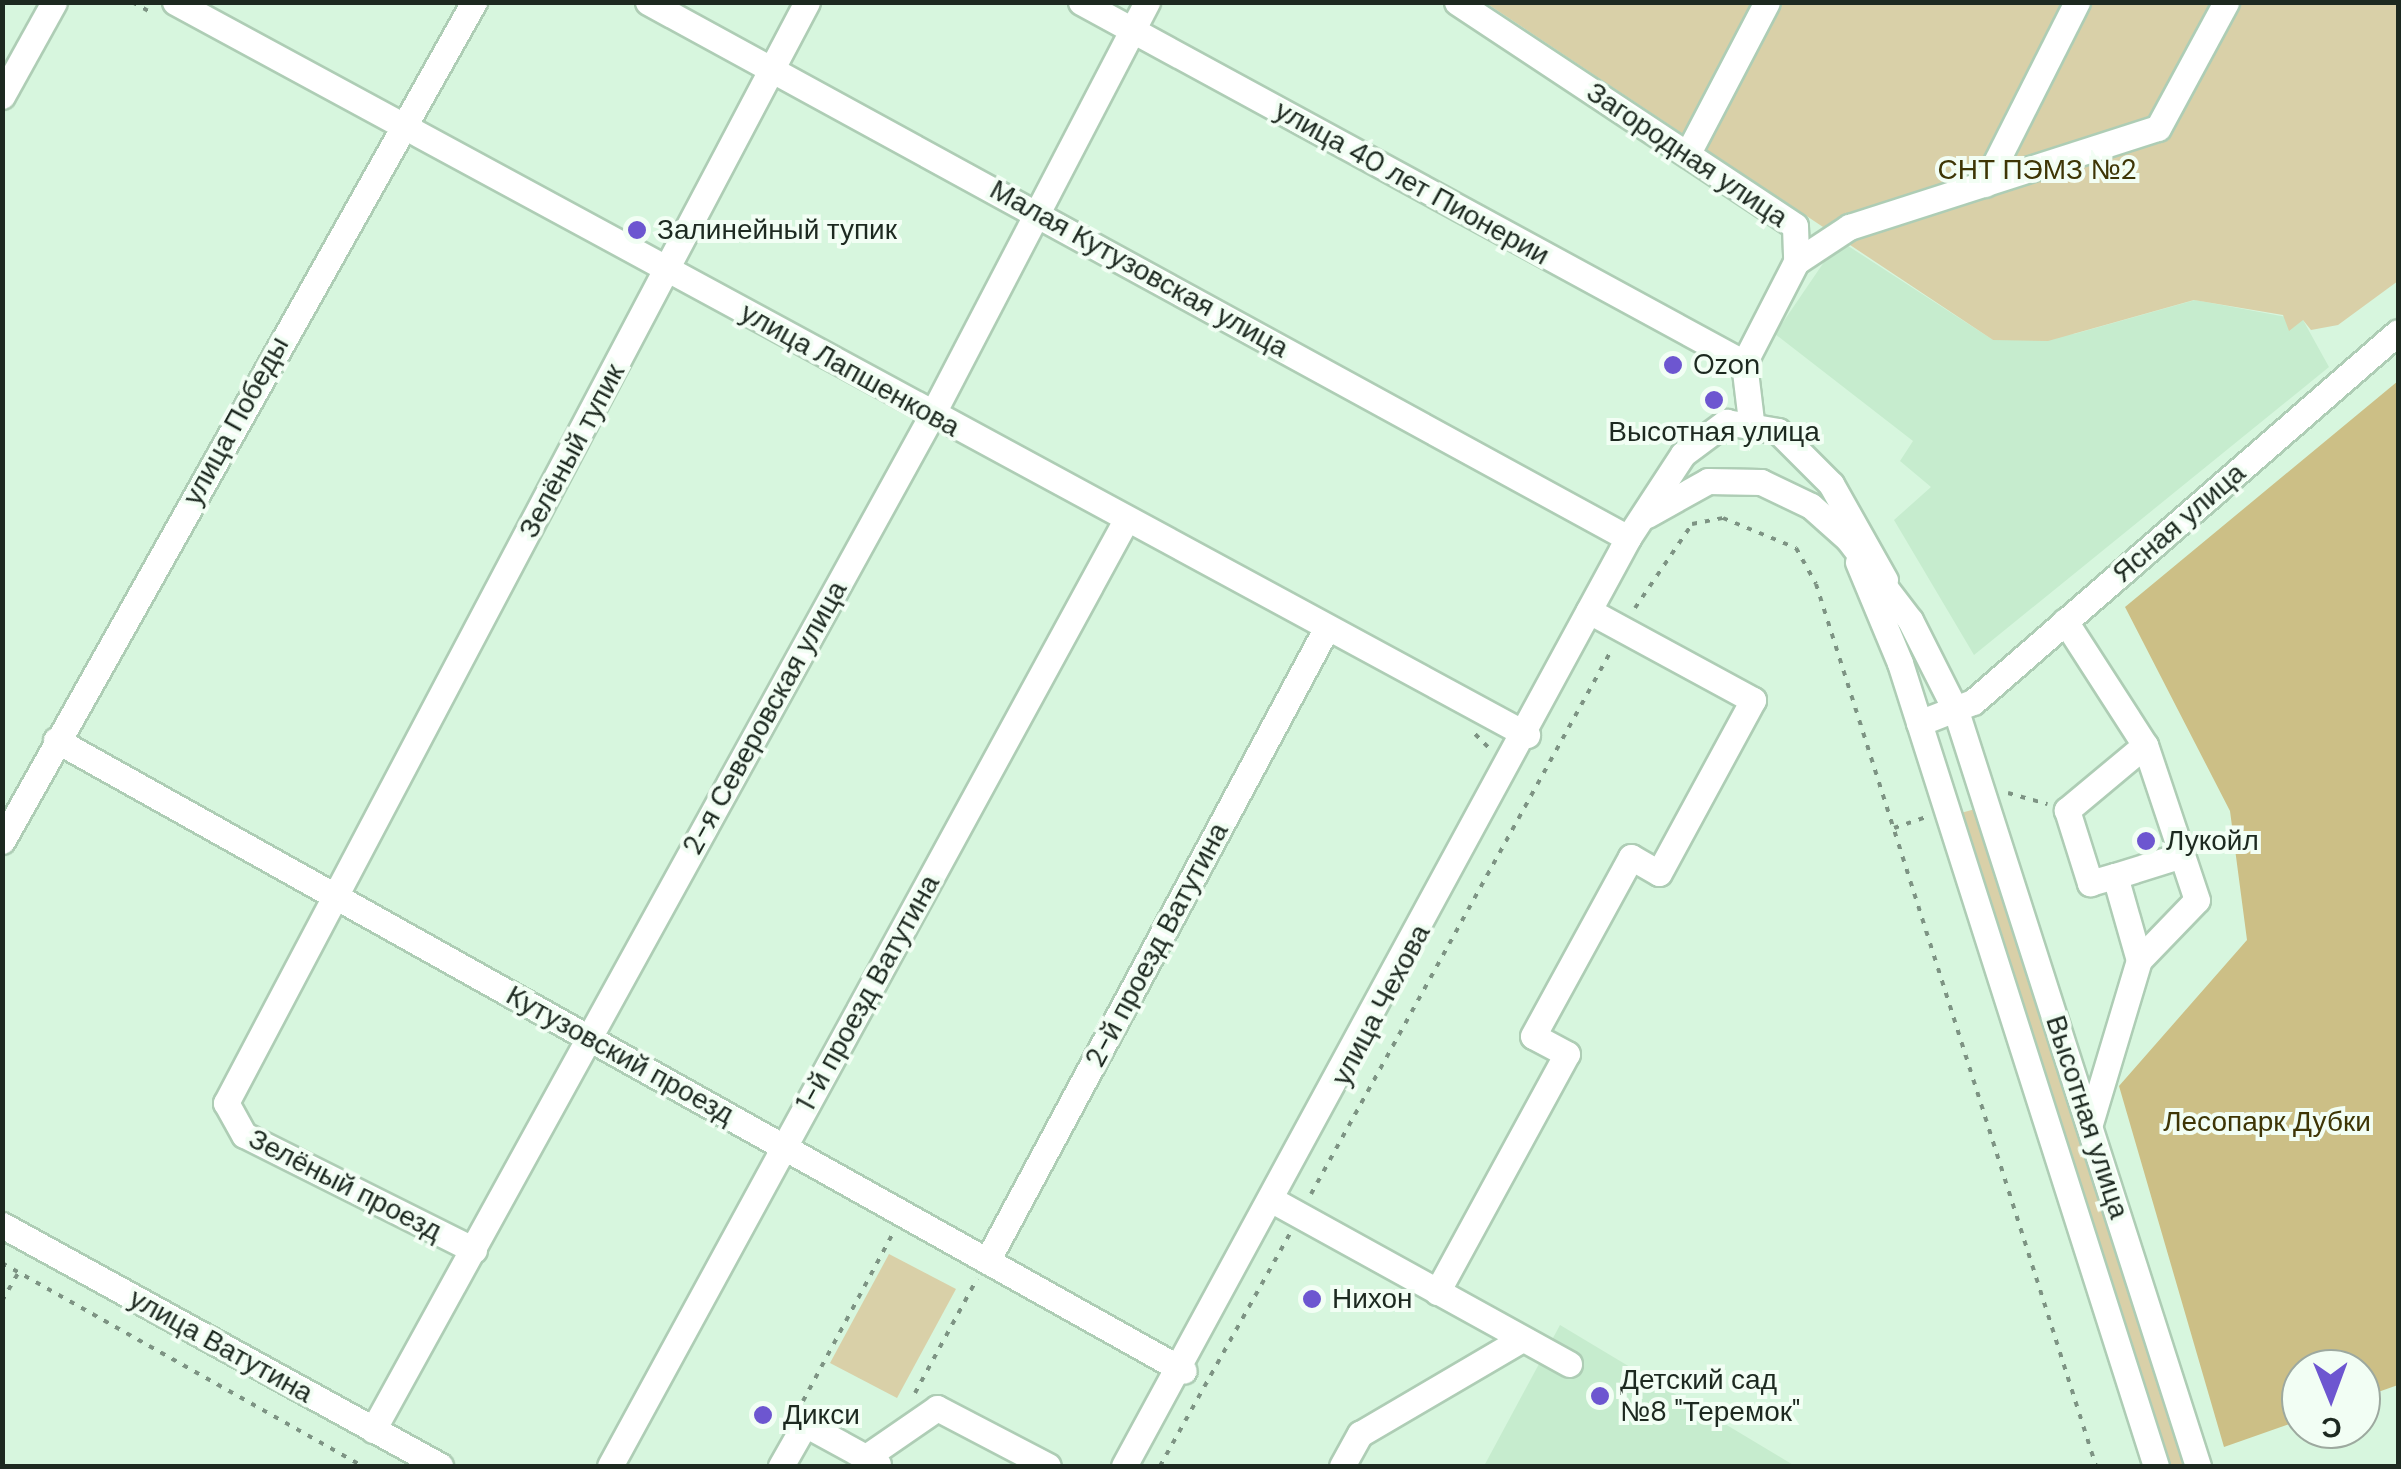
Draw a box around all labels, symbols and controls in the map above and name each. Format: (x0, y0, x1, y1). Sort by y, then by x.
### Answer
street label: Загородная улица (1580, 75, 1794, 235)
street label: улица 40 лет Пионерии (1269, 94, 1555, 272)
park label: СНТ ПЭМЗ №2 (1937, 153, 2137, 187)
street label: Малая Кутузовская улица (984, 173, 1294, 365)
place label: Залинейный тупик (657, 213, 897, 247)
marker: Залинейный тупик (626, 219, 648, 241)
street label: улица Лапшенкова (735, 296, 965, 444)
street label: улица Победы (176, 331, 296, 511)
place label: Ozon (1693, 348, 1760, 382)
marker: Ozon (1662, 354, 1684, 376)
street label: Зелёный тупик (512, 358, 632, 544)
marker: Высотная улица (1703, 389, 1725, 411)
place label: Высотная улица (1608, 415, 1820, 449)
street label: Ясная улица (2106, 456, 2252, 590)
street label: 2-я Северовская улица (676, 575, 854, 861)
street label: 2-й проезд Ватутина (1078, 817, 1236, 1073)
place label: Лукойл (2166, 824, 2259, 858)
marker: Лукойл (2135, 830, 2157, 852)
street label: 1-й проезд Ватутина (789, 869, 947, 1117)
street label: улица Чехова (1325, 919, 1437, 1091)
street label: Кутузовский проезд (500, 979, 740, 1131)
street label: Высотная улица (2038, 1011, 2136, 1223)
park label: Лесопарк Дубки (2163, 1105, 2371, 1139)
street label: Зелёный проезд (243, 1122, 447, 1248)
street label: улица Ватутина (123, 1282, 319, 1410)
place label: Нихон (1332, 1282, 1413, 1316)
marker: Нихон (1301, 1288, 1323, 1310)
north arrow (2281, 1349, 2381, 1449)
place label: Детский сад №8 "Теремок" (1620, 1363, 1800, 1429)
marker: Детский сад №8 "Теремок" (1589, 1385, 1611, 1407)
place label: Дикси (783, 1398, 860, 1432)
marker: Дикси (752, 1404, 774, 1426)
text: С (2321, 1409, 2342, 1446)

